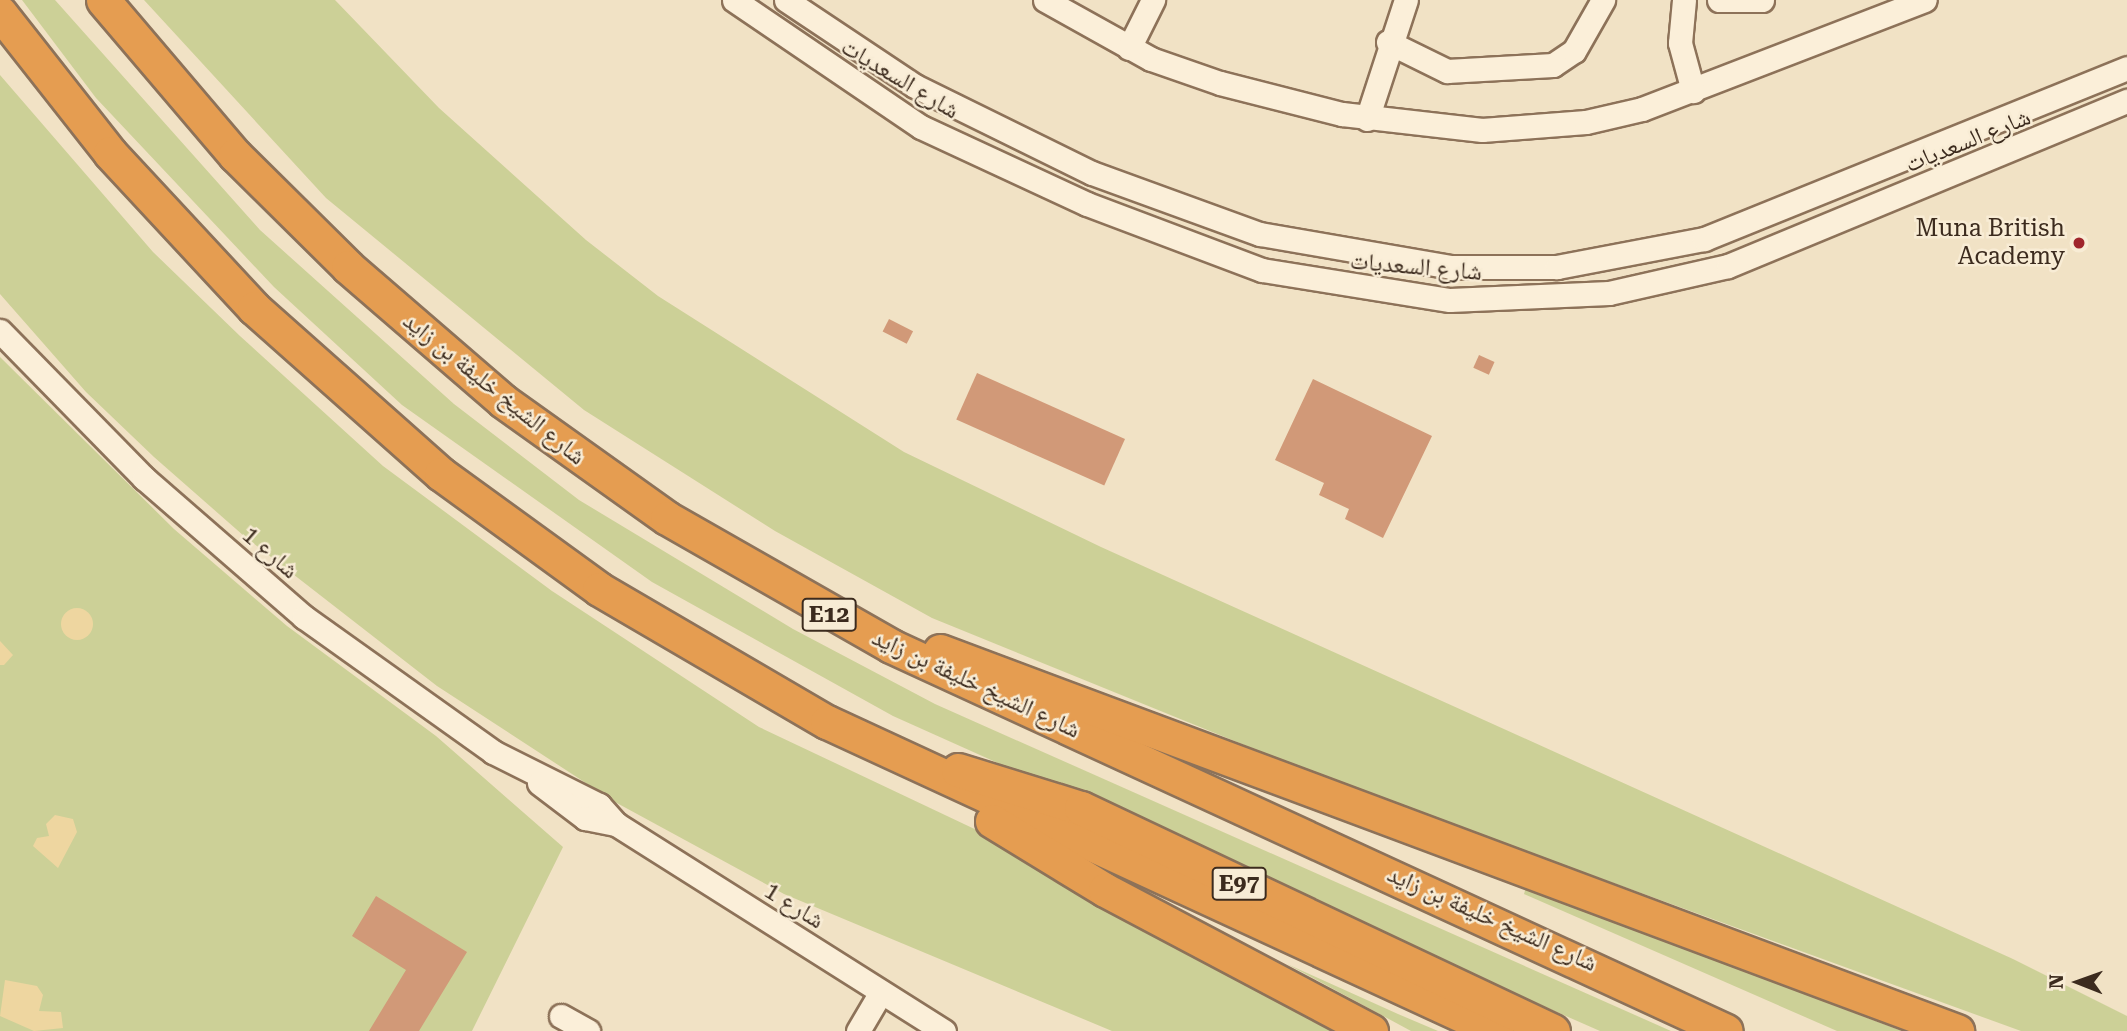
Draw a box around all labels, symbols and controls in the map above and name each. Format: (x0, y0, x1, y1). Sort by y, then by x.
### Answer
street label: شارع السعديات (836, 33, 964, 125)
street label: شارع السعديات (1901, 103, 2035, 179)
place label: Muna British Academy (1916, 215, 2065, 271)
marker: Muna British Academy (2071, 235, 2087, 251)
street label: شارع السعديات (1349, 247, 1483, 287)
street label: شارع الشيخ خليفة بن زايد (397, 307, 591, 471)
street label: شارع 1 (236, 521, 304, 585)
road number: E12 (801, 596, 857, 635)
street label: شارع الشيخ خليفة بن زايد (867, 623, 1085, 745)
street label: شارع الشيخ خليفة بن زايد (1383, 860, 1601, 978)
road number: E97 (1211, 864, 1267, 904)
street label: شارع 1 (759, 877, 829, 935)
north arrow (2043, 947, 2113, 1017)
text: N (2045, 974, 2068, 989)

